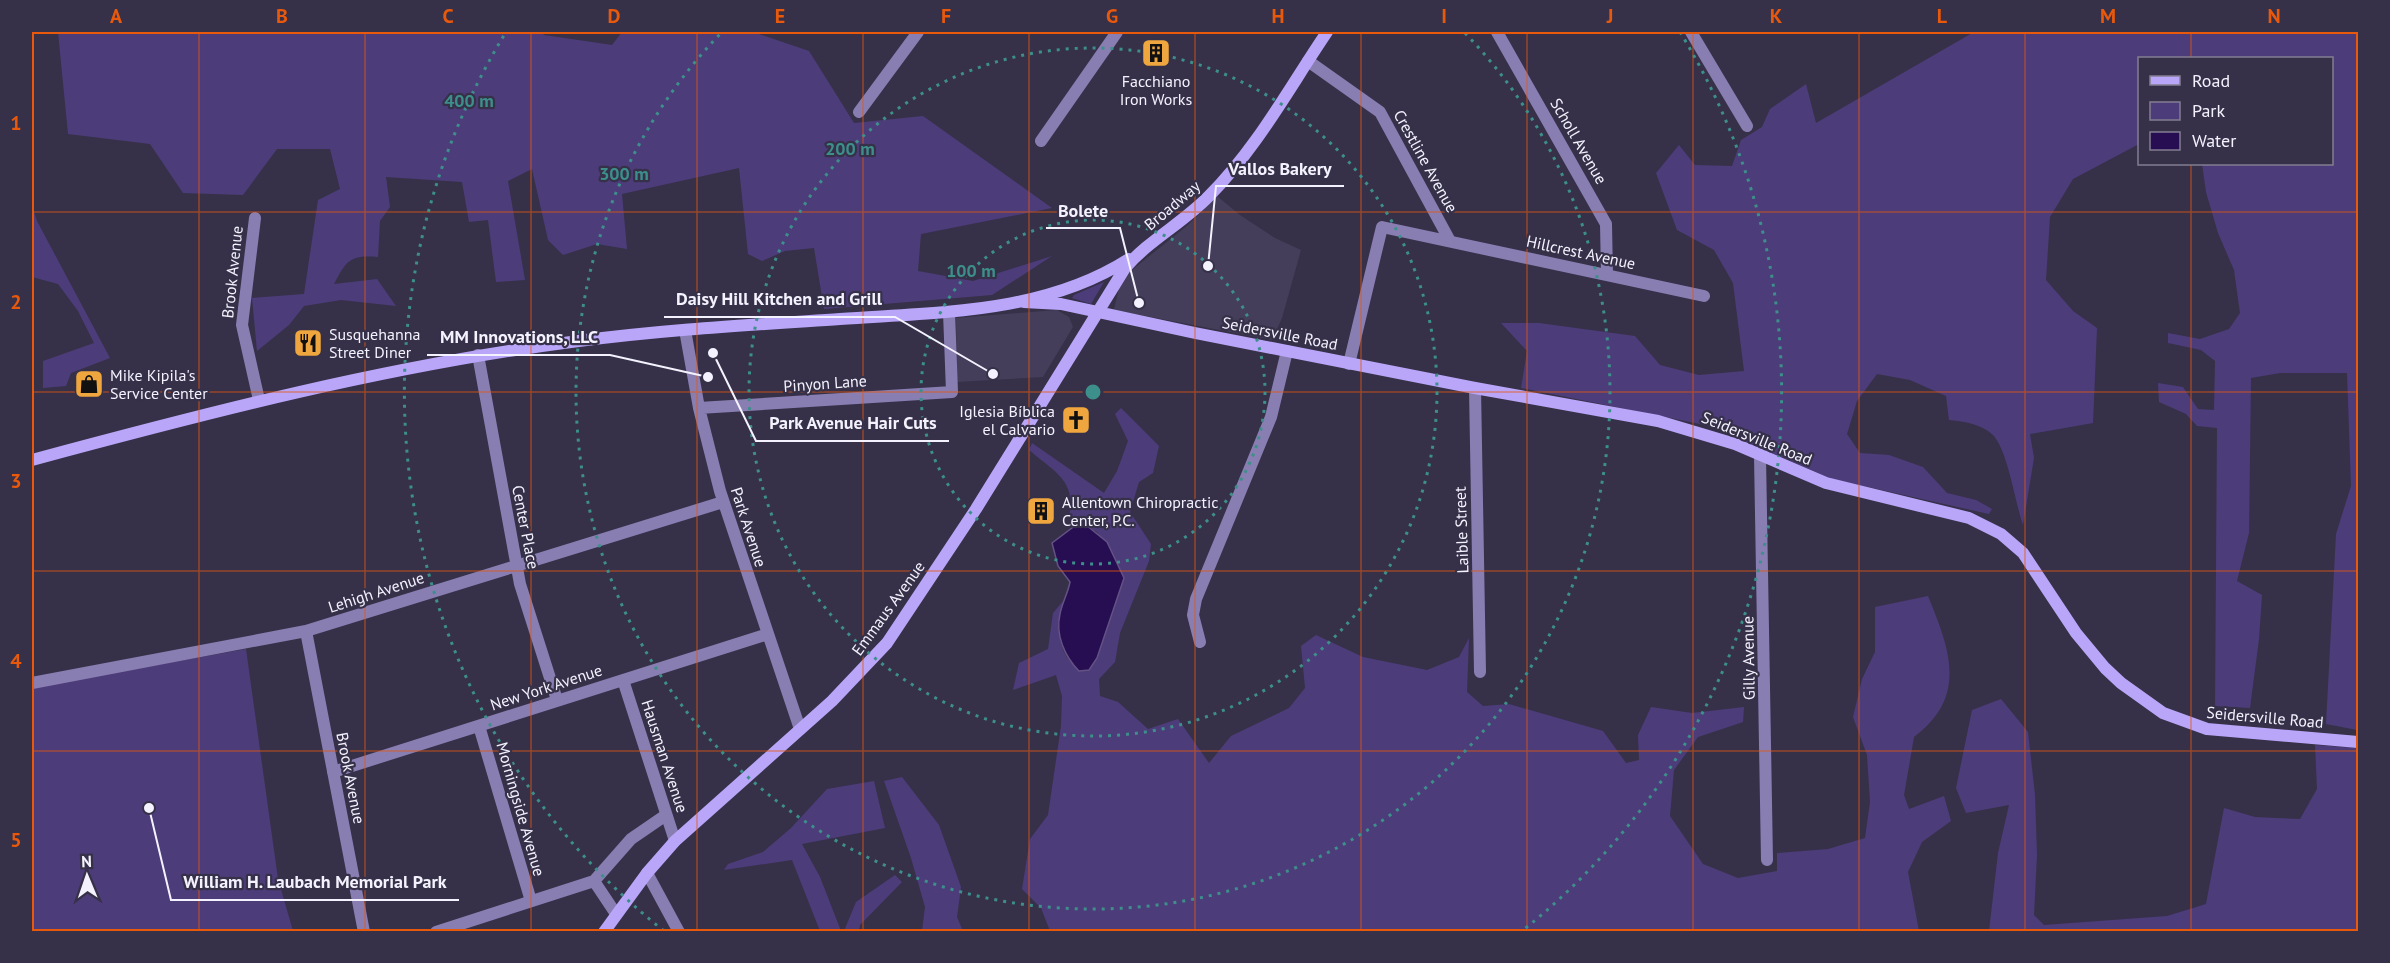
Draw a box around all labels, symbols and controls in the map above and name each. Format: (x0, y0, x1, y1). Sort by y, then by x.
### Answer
text: A (110, 3, 123, 29)
text: B (276, 3, 288, 29)
text: C (442, 3, 454, 29)
text: D (608, 3, 621, 29)
text: E (775, 3, 785, 29)
text: F (941, 3, 951, 29)
text: G (1106, 3, 1118, 29)
text: H (1271, 3, 1285, 29)
text: I (1441, 3, 1447, 29)
text: J (1606, 3, 1613, 29)
text: K (1770, 3, 1783, 29)
text: L (1937, 3, 1948, 29)
text: M (2100, 3, 2116, 29)
text: N (2267, 3, 2281, 29)
building icon: Facchiano Iron Works (1140, 37, 1172, 69)
legend (2138, 57, 2333, 165)
text: Road (2192, 69, 2230, 92)
place label: Facchiano Iron Works (1120, 71, 1192, 109)
text: 400 m (444, 89, 494, 112)
street label: Scholl Avenue (1546, 94, 1612, 188)
text: Park (2192, 99, 2225, 122)
street label: Crestline Avenue (1390, 106, 1462, 216)
text: 1 (10, 110, 22, 136)
text: Water (2192, 129, 2236, 152)
text: 200 m (825, 137, 875, 160)
callout: Vallos Bakery (1216, 150, 1344, 186)
text: Vallos Bakery (1227, 157, 1332, 180)
text: 300 m (599, 162, 649, 185)
street label: Broadway (1140, 175, 1205, 234)
callout: Bolete (1046, 192, 1120, 228)
text: Bolete (1058, 199, 1108, 222)
street label: Brook Avenue (217, 225, 247, 319)
street label: Hillcrest Avenue (1525, 231, 1637, 273)
text: 100 m (946, 259, 996, 282)
callout: Daisy Hill Kitchen and Grill (664, 281, 895, 317)
text: Daisy Hill Kitchen and Grill (676, 287, 883, 310)
text: 2 (10, 289, 22, 315)
street label: Seidersville Road (1220, 312, 1340, 354)
callout: MM Innovations, LLC (427, 319, 610, 355)
place label: Susquehanna Street Diner (329, 324, 420, 362)
text: MM Innovations, LLC (440, 325, 598, 348)
restaurant icon: Susquehanna Street Diner (292, 327, 324, 359)
place label: Mike Kipila's Service Center (110, 365, 208, 403)
shop icon: Mike Kipila's Service Center (73, 368, 105, 400)
street label: Pinyon Lane (783, 370, 867, 396)
centre of rings (1083, 382, 1103, 402)
place label: Iglesia Bíblica el Calvario (959, 401, 1055, 439)
church icon: Iglesia Bíblica el Calvario (1060, 404, 1092, 436)
callout: Park Avenue Hair Cuts (756, 405, 949, 441)
street label: Seidersville Road (1699, 407, 1815, 469)
text: Park Avenue Hair Cuts (769, 411, 937, 434)
text: 3 (10, 468, 22, 494)
street label: Center Place (508, 483, 544, 571)
street label: Park Avenue (727, 485, 771, 569)
street label: Laible Street (1449, 486, 1473, 574)
place label: Allentown Chiropractic Center, P.C. (1062, 492, 1218, 530)
building icon: Allentown Chiropractic Center, P.C. (1025, 495, 1057, 527)
street label: Emmaus Avenue (847, 557, 929, 659)
street label: Lehigh Avenue (326, 567, 426, 617)
street label: Gilly Avenue (1737, 616, 1759, 700)
text: 4 (10, 648, 22, 674)
street label: New York Avenue (488, 660, 604, 714)
street label: Hausman Avenue (637, 697, 693, 815)
street label: Seidersville Road (2206, 702, 2324, 732)
street label: Brook Avenue (332, 731, 370, 825)
street label: Morningside Avenue (492, 740, 550, 878)
text: 5 (10, 827, 22, 853)
north arrow (57, 846, 117, 906)
text: N (81, 851, 92, 871)
callout: William H. Laubach Memorial Park (171, 864, 459, 900)
text: William H. Laubach Memorial Park (183, 870, 447, 893)

